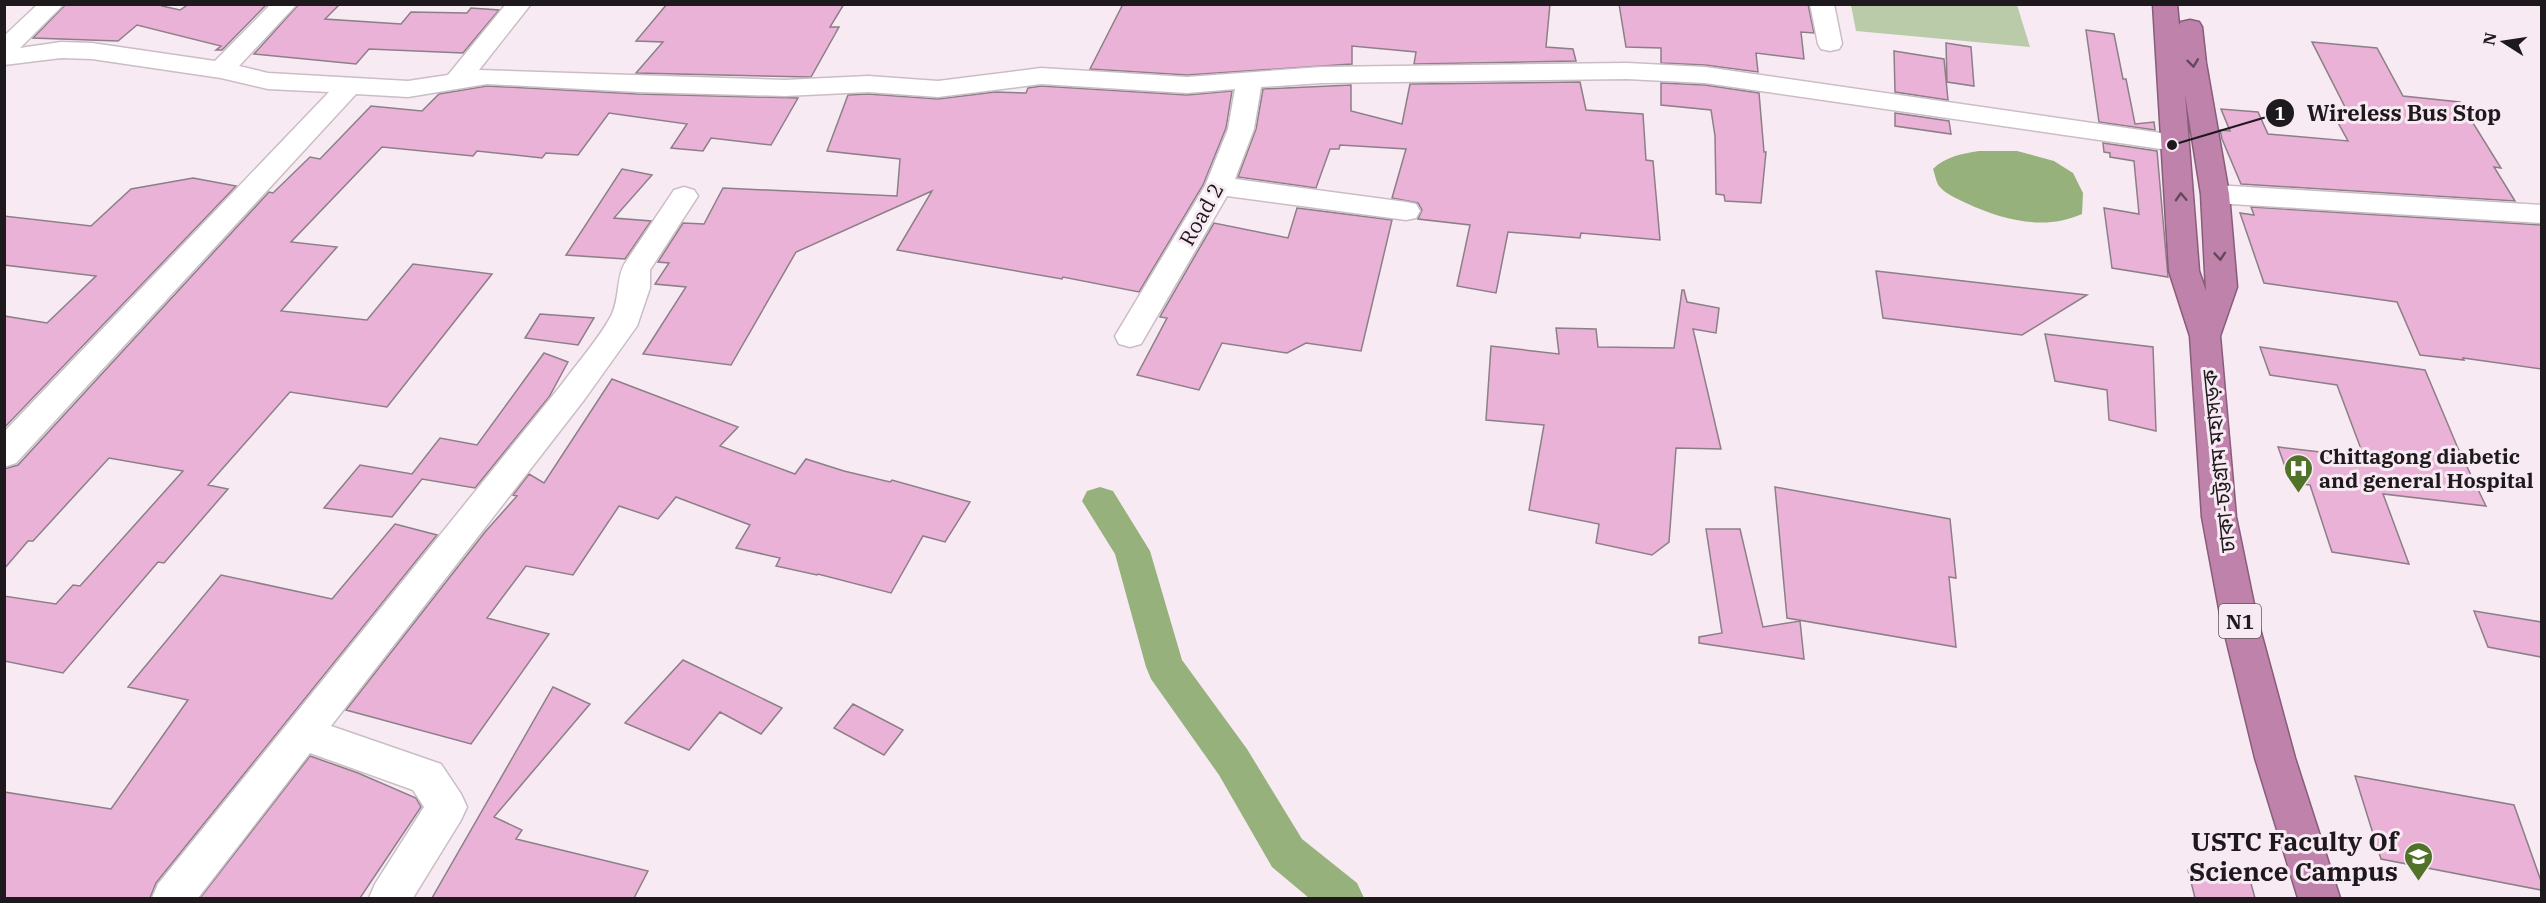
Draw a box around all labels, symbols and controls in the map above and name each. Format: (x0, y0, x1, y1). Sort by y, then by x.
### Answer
north arrow (2474, 12, 2534, 72)
text: N (2478, 31, 2500, 47)
one-way arrow (2187, 58, 2199, 67)
callout: Wireless Bus Stop (2265, 93, 2513, 133)
text: Wireless Bus Stop (2307, 98, 2501, 127)
text: 1 (2275, 102, 2286, 125)
street label: Road 2 (1172, 178, 1230, 250)
one-way arrow (2174, 192, 2187, 201)
one-way arrow (2213, 251, 2226, 260)
street label: ঢাকা-চট্টগ্রাম মহাসড়ক (2194, 367, 2242, 555)
place label: Chittagong diabetic and general Hospital (2319, 442, 2534, 494)
hospital icon: Chittagong diabetic and general Hospital (2282, 452, 2314, 494)
road number: N1 (2219, 604, 2261, 638)
place label: USTC Faculty Of Science Campus (2189, 824, 2400, 888)
school or university icon: USTC Faculty Of Science Campus (2403, 840, 2435, 882)

